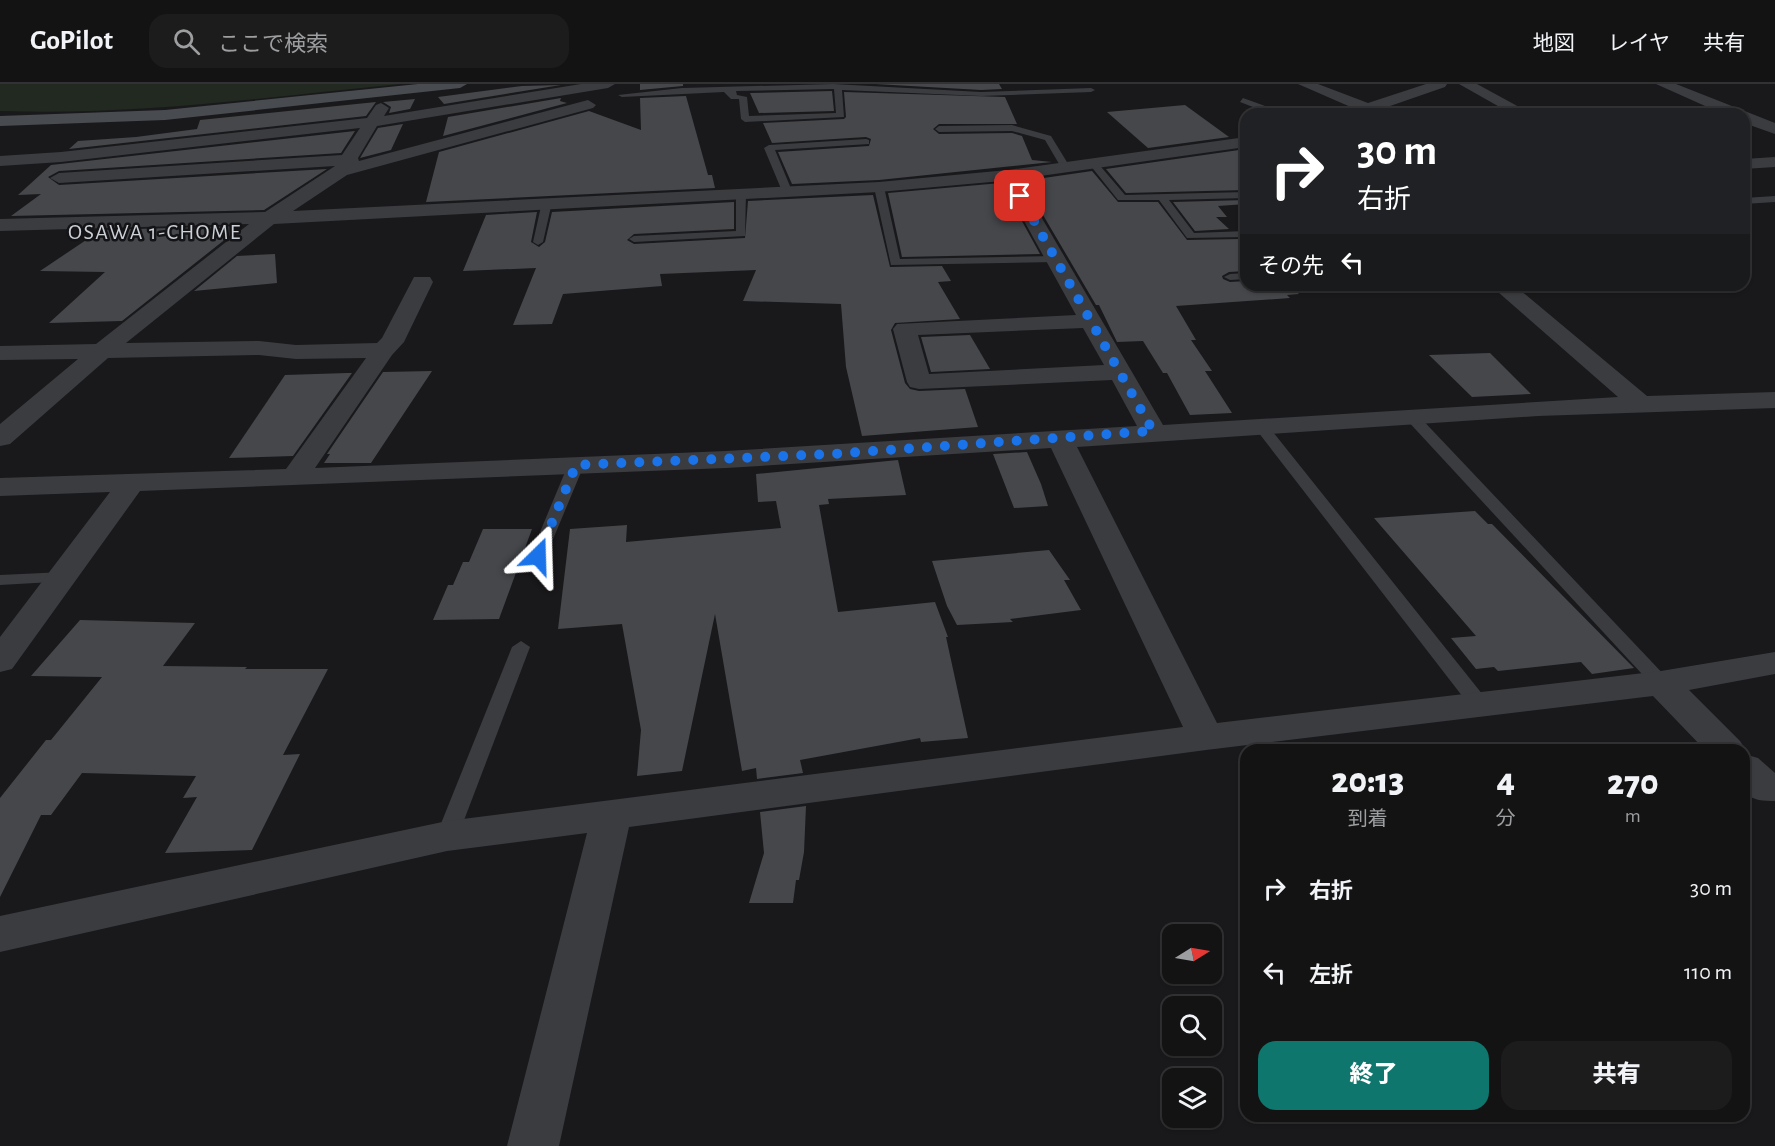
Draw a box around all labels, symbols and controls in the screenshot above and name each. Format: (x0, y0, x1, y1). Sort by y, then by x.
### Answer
search box (149, 14, 569, 68)
icon: search (170, 25, 203, 58)
text: GoPilot (30, 27, 113, 55)
text: ここで検索 (218, 33, 328, 55)
text: 地図 (1533, 33, 1575, 54)
text: レイヤ (1608, 33, 1670, 54)
text: 共有 (1703, 33, 1745, 54)
text: 30 m (1357, 130, 1437, 172)
icon: right (1258, 132, 1336, 210)
pin (994, 170, 1045, 221)
icon: arrive (1003, 179, 1036, 212)
text: 右折 (1357, 186, 1411, 213)
district label: OSAWA 1-CHOME (68, 221, 242, 243)
icon: left (1336, 246, 1369, 279)
text: その先 (1258, 255, 1324, 277)
position arrow (506, 524, 570, 588)
text: 20:13 (1331, 763, 1404, 799)
text: 4 (1496, 763, 1515, 799)
text: 270 (1607, 765, 1659, 801)
text: m (1625, 806, 1641, 826)
text: 到着 (1348, 809, 1388, 829)
text: 分 (1496, 809, 1516, 829)
icon: right (1258, 872, 1291, 905)
text: 30 m (1690, 877, 1732, 899)
text: 右折 (1309, 880, 1353, 902)
north arrow (1162, 924, 1222, 984)
map controls (1162, 924, 1222, 1128)
icon: left (1258, 956, 1291, 989)
text: 110 m (1684, 961, 1732, 983)
text: 左折 (1309, 964, 1353, 986)
button: search (1162, 996, 1222, 1056)
button: 終了 (1258, 1041, 1489, 1110)
button: 共有 (1501, 1041, 1732, 1110)
button: layers (1162, 1068, 1222, 1128)

